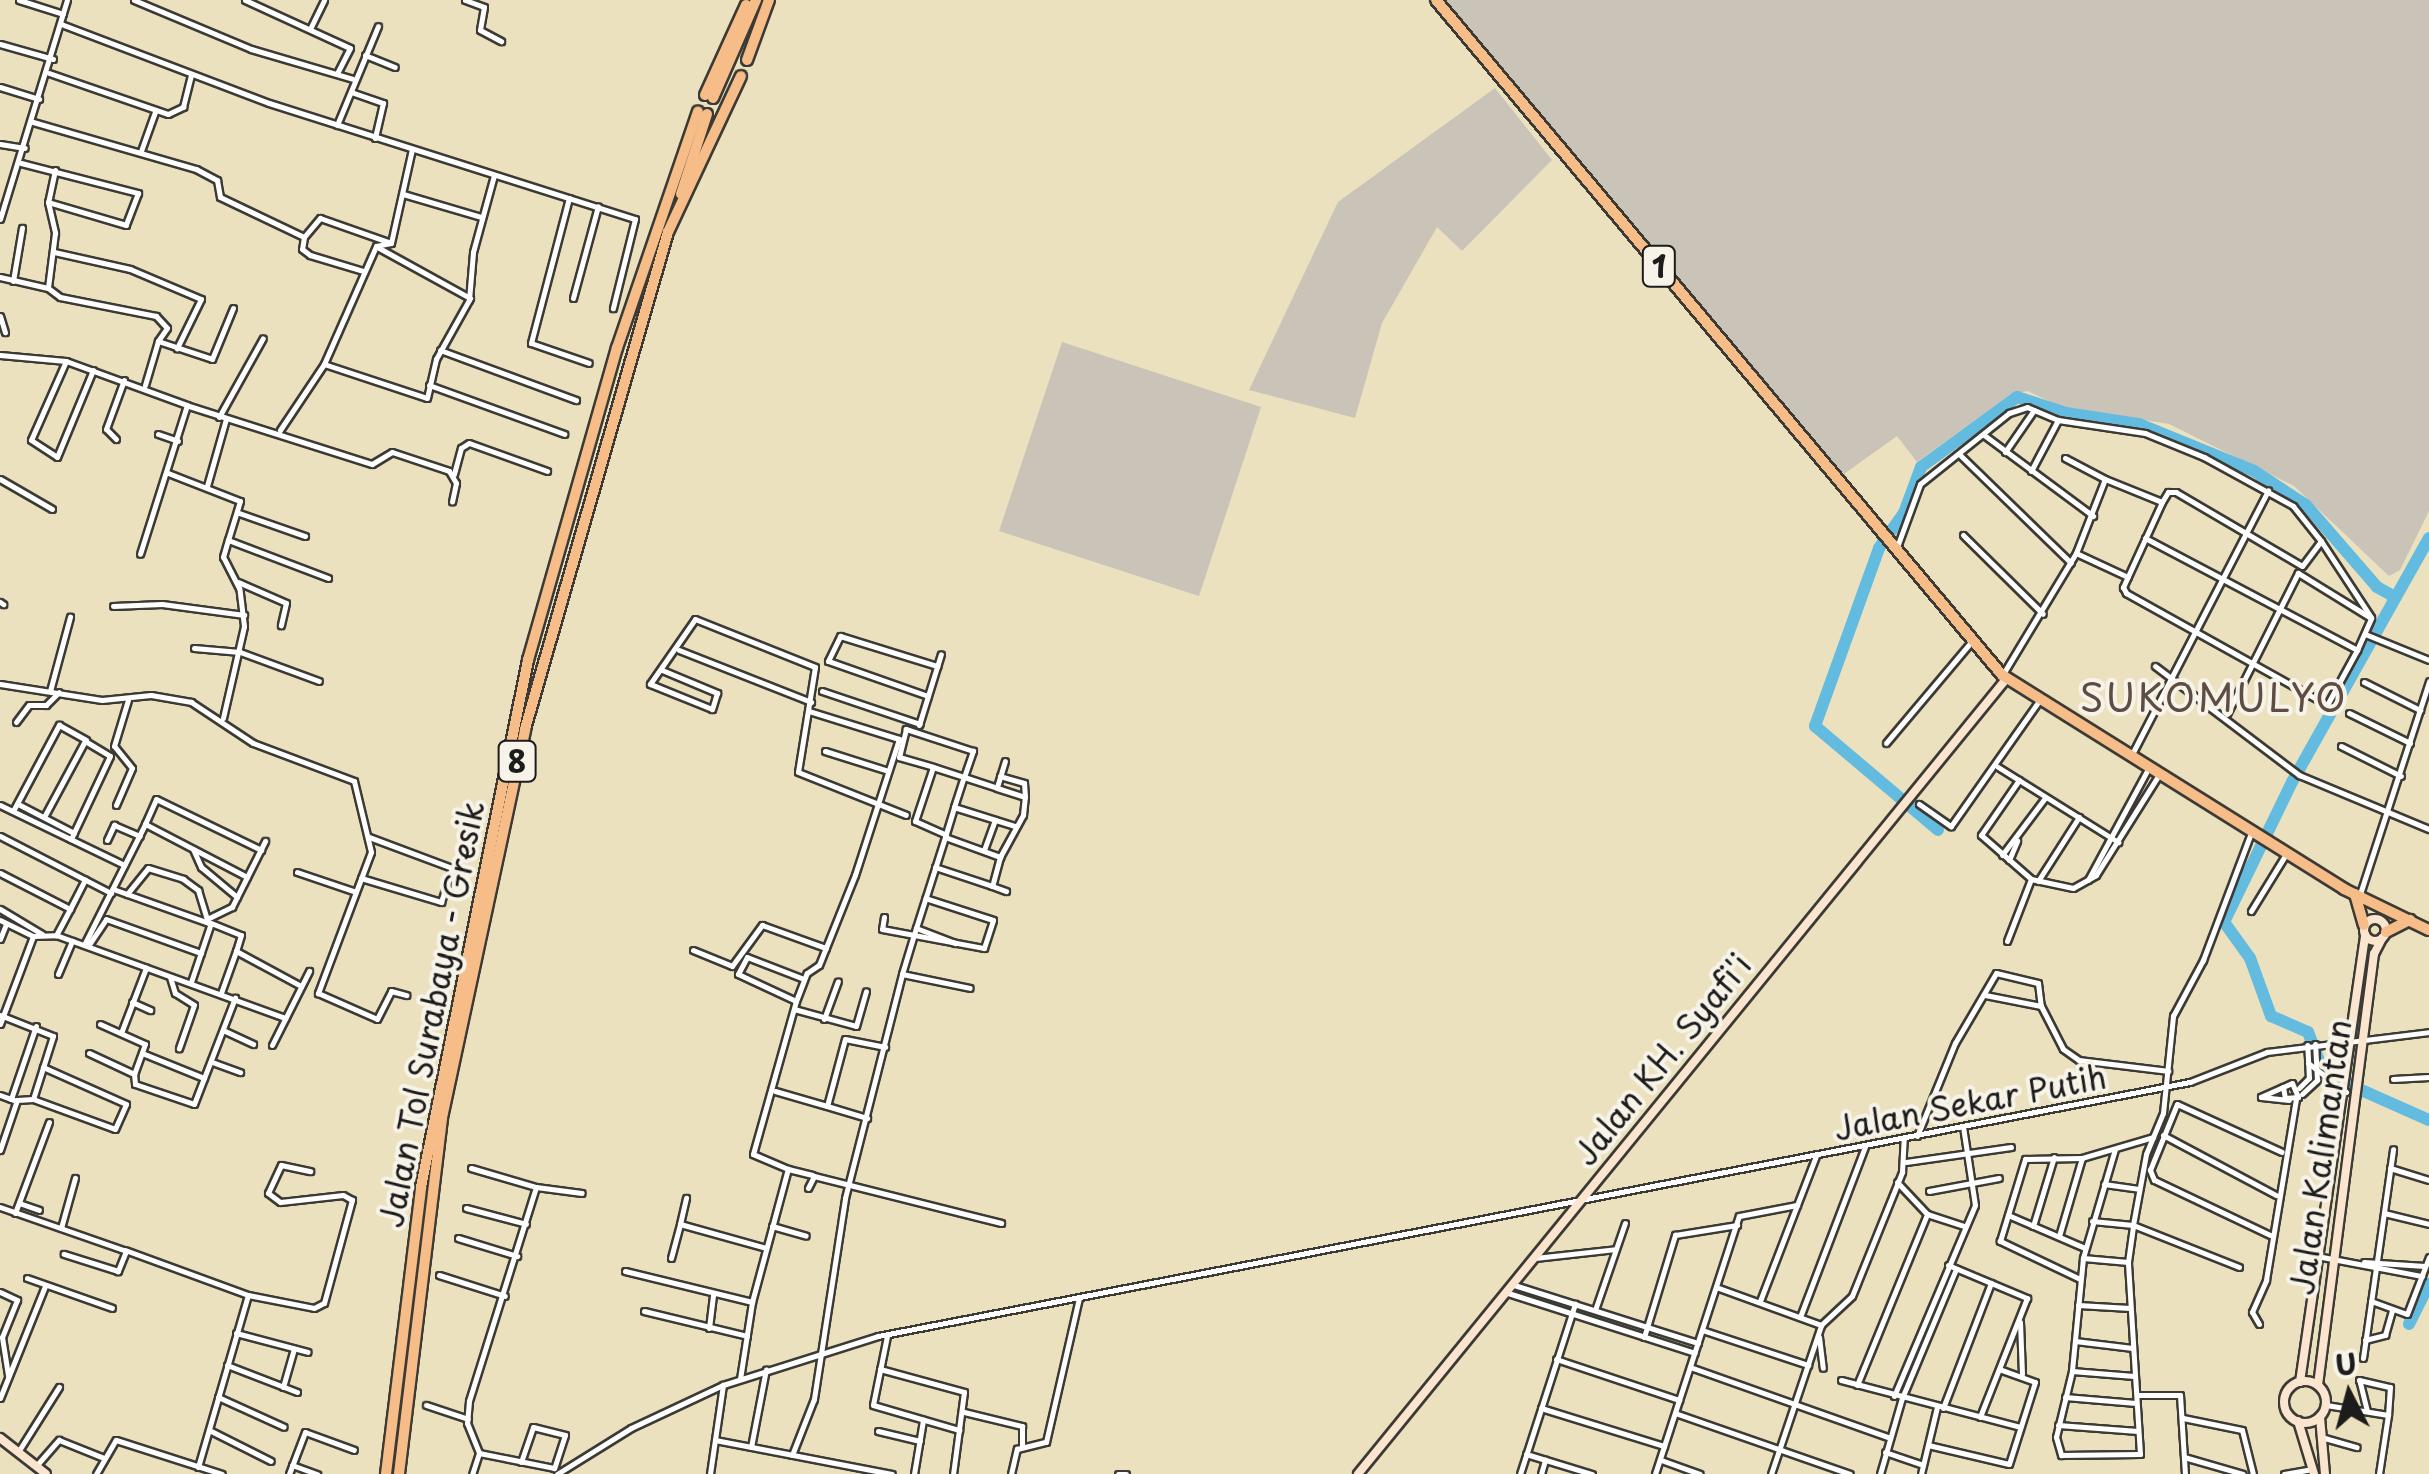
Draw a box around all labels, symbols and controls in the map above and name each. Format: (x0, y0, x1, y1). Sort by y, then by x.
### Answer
road number: 1 (1642, 241, 1676, 291)
district label: SUKOMULYO (2081, 674, 2347, 720)
road number: 8 (497, 736, 537, 786)
street label: Jalan Tol Surabaya - Gresik (370, 794, 492, 1234)
street label: Jalan KH. Syafi'i (1565, 945, 1759, 1173)
street label: Jalan Kalimantan (2282, 1016, 2358, 1298)
street label: Jalan Sekar Putih (1830, 1057, 2110, 1147)
text: U (2333, 1341, 2359, 1386)
north arrow (2299, 1344, 2399, 1444)

